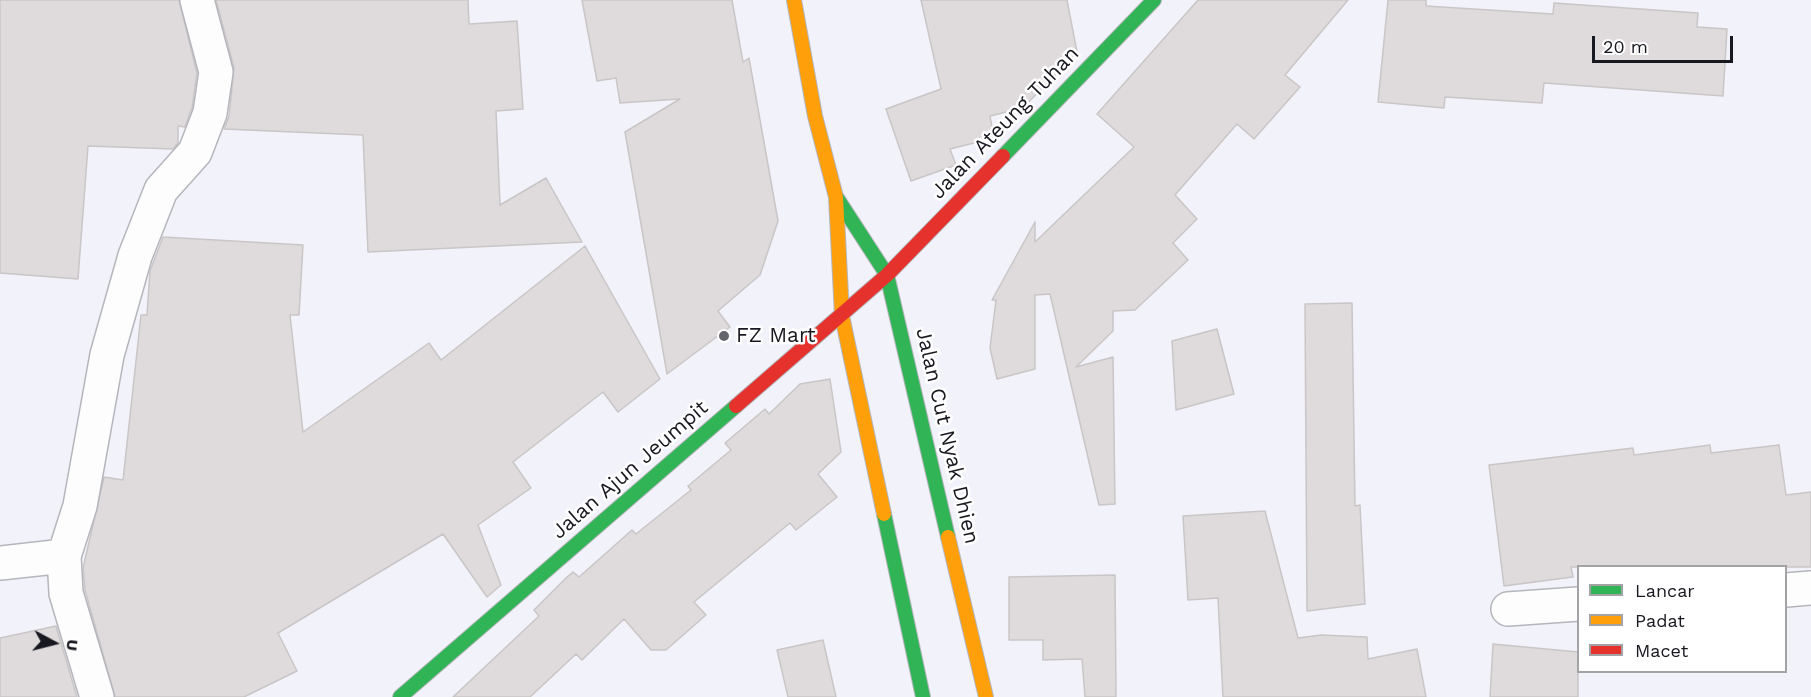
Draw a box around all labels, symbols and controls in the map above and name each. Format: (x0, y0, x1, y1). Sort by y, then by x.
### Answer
scale bar (1595, 24, 1736, 62)
text: 20 m (1603, 36, 1648, 57)
street label: Jalan Ateung Tuhan (926, 41, 1084, 205)
place label: FZ Mart (736, 323, 816, 349)
street label: Jalan Cut Nyak Dhien (910, 326, 984, 546)
marker: FZ Mart (717, 329, 731, 343)
street label: Jalan Ajun Jeumpit (547, 395, 713, 545)
legend (1577, 565, 1787, 673)
text: Lancar (1635, 580, 1695, 601)
text: Padat (1635, 610, 1685, 631)
north arrow (24, 613, 84, 673)
text: U (62, 638, 82, 652)
text: Macet (1635, 640, 1688, 661)

